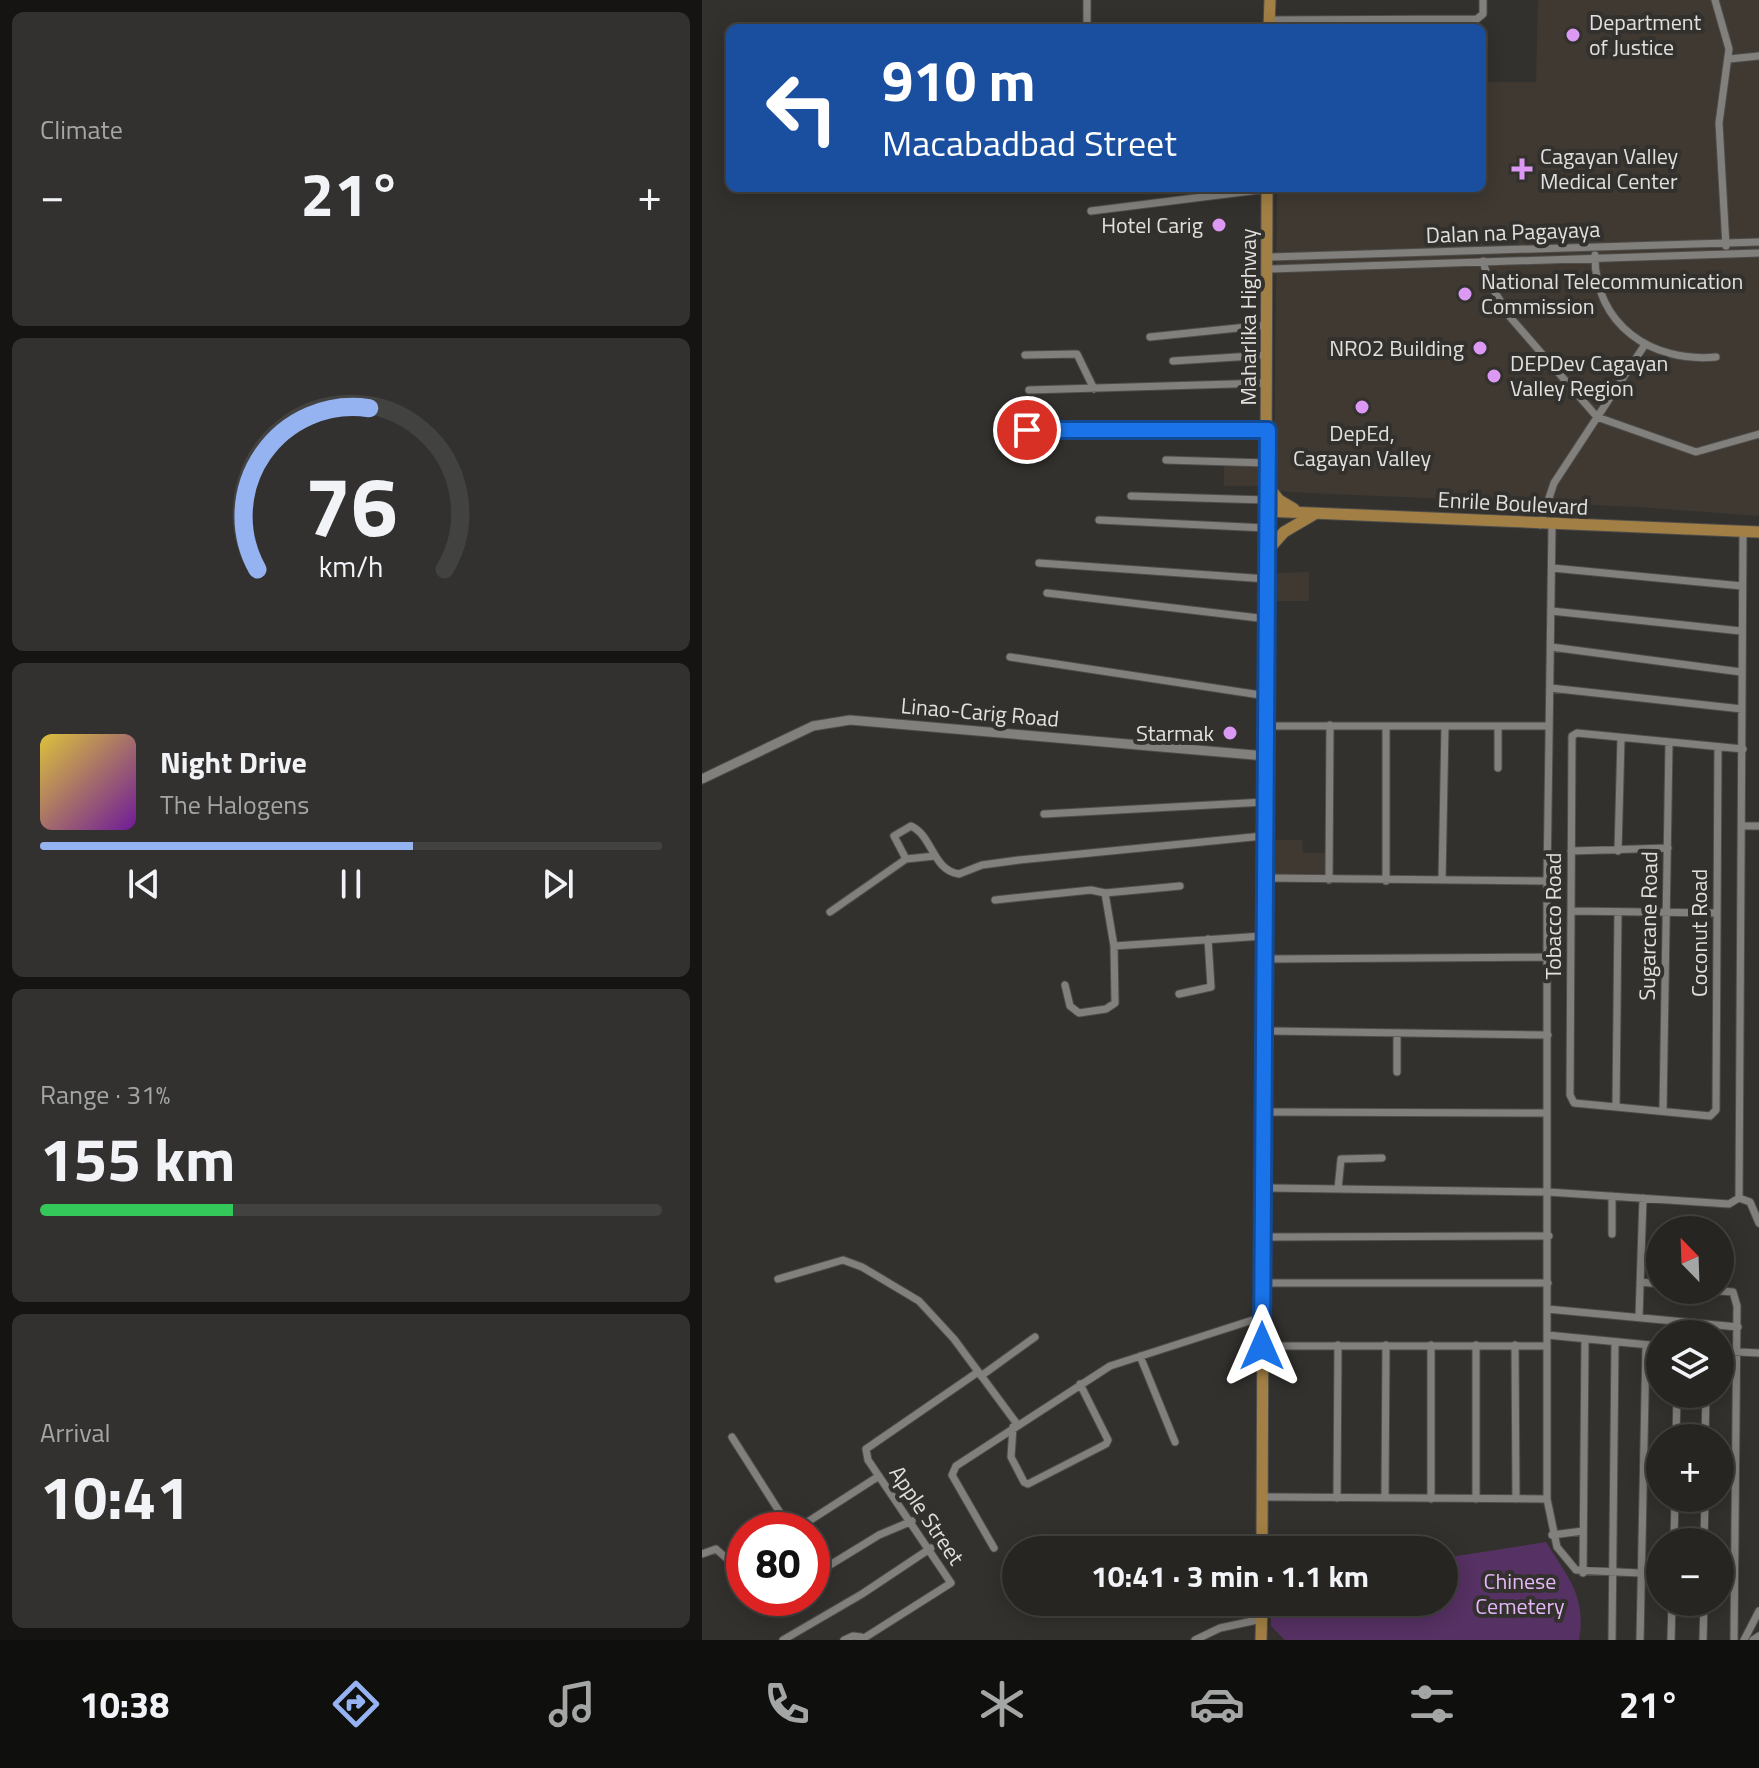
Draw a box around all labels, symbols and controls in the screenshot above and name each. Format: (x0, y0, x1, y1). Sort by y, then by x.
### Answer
place label: Department of Justice (1589, 5, 1702, 64)
marker: Department of Justice (1564, 26, 1582, 44)
text: 910 m (882, 38, 1035, 123)
icon: left (750, 56, 854, 160)
text: Climate (40, 110, 123, 149)
text: Macabadbad Street (882, 115, 1177, 170)
place label: Cagayan Valley Medical Center (1540, 139, 1679, 198)
text: 21° (301, 148, 401, 239)
marker: Cagayan Valley Medical Center (1511, 158, 1533, 180)
text: − (40, 161, 65, 228)
text: + (637, 161, 662, 228)
place label: Hotel Carig (1101, 208, 1203, 242)
street label: Dalan na Pagayaya (1425, 212, 1601, 252)
marker: Hotel Carig (1210, 216, 1228, 234)
street label: Maharlika Highway (1231, 228, 1265, 406)
place label: National Telecommunication Commission (1481, 264, 1743, 323)
marker: National Telecommunication Commission (1456, 285, 1474, 303)
place label: NRO2 Building (1329, 331, 1464, 365)
marker: NRO2 Building (1471, 339, 1489, 357)
place label: DEPDev Cagayan Valley Region (1510, 346, 1668, 405)
marker: DEPDev Cagayan Valley Region (1485, 367, 1503, 385)
pin (993, 396, 1061, 464)
marker: DepEd, Cagayan Valley (1353, 398, 1371, 416)
icon: arrive (1005, 408, 1049, 452)
place label: DepEd, Cagayan Valley (1293, 416, 1431, 475)
text: 76 (304, 442, 398, 568)
street label: Enrile Boulevard (1437, 482, 1589, 524)
text: km/h (319, 546, 383, 589)
street label: Linao-Carig Road (899, 688, 1061, 736)
place label: Starmak (1136, 716, 1214, 750)
marker: Starmak (1221, 724, 1239, 742)
text: Night Drive (160, 739, 307, 785)
text: The Halogens (160, 785, 309, 824)
street label: Sugarcane Road (1630, 851, 1666, 1001)
street label: Tobacco Road (1536, 853, 1570, 979)
icon: previous (122, 862, 166, 906)
icon: pause (329, 862, 373, 906)
icon: next (536, 862, 580, 906)
street label: Coconut Road (1682, 869, 1716, 997)
text: Range · 31% (40, 1075, 170, 1114)
text: 155 km (40, 1113, 235, 1204)
north arrow (1646, 1216, 1734, 1304)
map controls (1646, 1216, 1734, 1616)
position arrow (1220, 1304, 1304, 1388)
button: layers (1646, 1320, 1734, 1408)
text: Arrival (40, 1413, 111, 1452)
button: + (1646, 1424, 1734, 1512)
text: 10:41 (40, 1451, 190, 1542)
street label: Apple Street (881, 1458, 973, 1572)
speed limit sign: 80 (726, 1512, 830, 1616)
button: − (1646, 1528, 1734, 1616)
text: 10:41 · 3 min · 1.1 km (1091, 1553, 1369, 1599)
park label: Chinese Cemetery (1475, 1564, 1565, 1623)
icon: directions (328, 1676, 384, 1732)
icon: music (544, 1676, 600, 1732)
icon: phone (759, 1676, 815, 1732)
icon: climate (974, 1676, 1030, 1732)
icon: car (1189, 1676, 1245, 1732)
icon: filters (1404, 1676, 1460, 1732)
text: 10:38 (80, 1677, 169, 1732)
text: 21° (1619, 1677, 1679, 1732)

